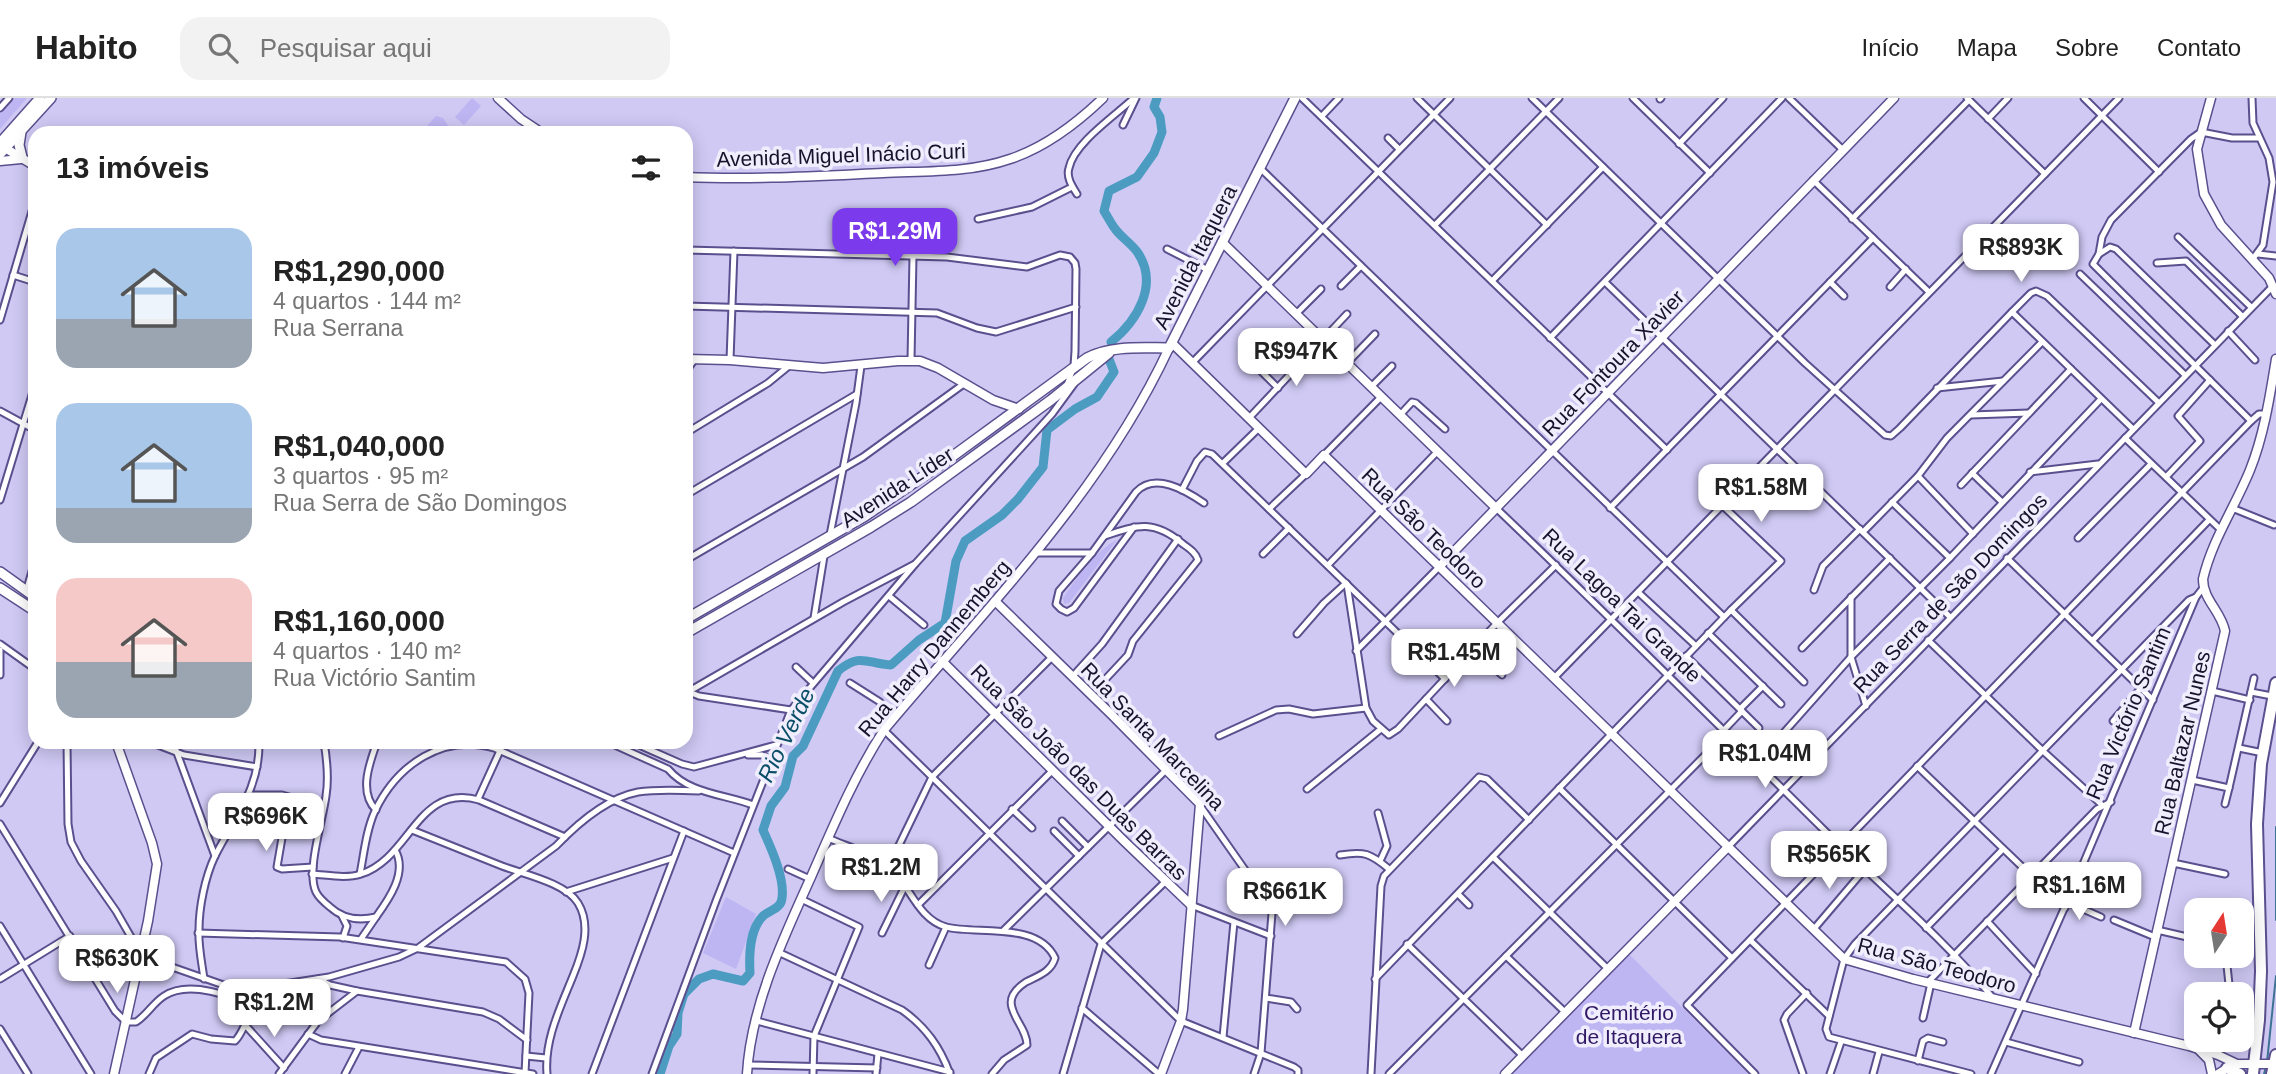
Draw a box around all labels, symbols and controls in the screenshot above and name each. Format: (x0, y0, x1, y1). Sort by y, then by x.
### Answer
search box (180, 17, 670, 80)
text: Habito (35, 29, 138, 66)
icon: search (204, 29, 242, 67)
text: Pesquisar aqui (260, 33, 432, 63)
text: Início (1861, 34, 1919, 61)
text: Mapa (1957, 34, 2017, 61)
text: Sobre (2055, 34, 2119, 61)
text: Contato (2157, 34, 2241, 61)
street label: Avenida Miguel Inácio Curi (716, 139, 966, 171)
icon: filters (627, 149, 665, 187)
text: 13 imóveis (56, 151, 209, 184)
street label: Avenida Itaquera (1149, 181, 1241, 333)
pin: R$1.29M (830, 208, 960, 268)
text: R$1.29M (848, 218, 942, 244)
pin: R$893K (1964, 225, 2078, 284)
text: R$893K (1979, 234, 2063, 260)
text: R$1,290,000 (273, 254, 445, 287)
icon: home (112, 256, 196, 340)
street label: Rua Fontoura Xavier (1537, 285, 1689, 441)
text: 4 quartos · 144 m² (273, 288, 461, 314)
text: Rua Serrana (273, 315, 403, 341)
pin: R$947K (1239, 328, 1353, 388)
text: R$947K (1254, 338, 1338, 364)
text: R$1,040,000 (273, 429, 445, 462)
icon: home (112, 431, 196, 515)
street label: Avenida Líder (837, 442, 957, 532)
text: 3 quartos · 95 m² (273, 463, 448, 489)
street label: Rua São Teodoro (1357, 463, 1491, 593)
pin: R$1.58M (1696, 464, 1826, 524)
text: R$1.58M (1714, 474, 1808, 500)
street label: Rua Serra de São Domingos (1848, 488, 2052, 698)
text: Rua Serra de São Domingos (273, 490, 567, 516)
street label: Rua Lagoa Tai Grande (1538, 523, 1706, 687)
street label: Rua Harry Dannemberg (854, 555, 1014, 741)
text: R$1,160,000 (273, 604, 445, 637)
icon: home (112, 606, 196, 690)
street label: Rua Victório Santim (2081, 623, 2175, 803)
pin: R$1.45M (1389, 630, 1519, 689)
text: 4 quartos · 140 m² (273, 638, 461, 664)
text: R$1.45M (1407, 639, 1501, 665)
street label: Rua Baltazar Nunes (2150, 649, 2214, 837)
street label: Rua Santa Marcelina (1077, 657, 1230, 815)
street label: Rua São João das Duas Barras (966, 659, 1192, 885)
text: Rua Victório Santim (273, 665, 476, 691)
water label: Rio Verde (752, 684, 820, 786)
pin: R$1.04M (1700, 730, 1830, 790)
text: R$1.04M (1718, 740, 1812, 766)
pin: R$696K (209, 794, 323, 853)
text: R$696K (224, 803, 308, 829)
pin: R$565K (1772, 832, 1886, 891)
text: R$565K (1787, 841, 1871, 867)
pin: R$1.2M (824, 844, 938, 904)
text: R$1.2M (841, 854, 921, 880)
pin: R$1.16M (2014, 862, 2144, 922)
pin: R$661K (1228, 868, 1342, 928)
text: R$1.16M (2032, 872, 2126, 898)
text: R$661K (1243, 878, 1327, 904)
north arrow (2184, 898, 2254, 968)
map controls (2184, 898, 2254, 1052)
street label: Rua São Teodoro (1855, 933, 2019, 997)
pin: R$630K (60, 936, 174, 995)
text: R$630K (75, 945, 159, 971)
pin: R$1.2M (217, 979, 331, 1039)
button: locate (2184, 982, 2254, 1052)
text: R$1.2M (234, 989, 314, 1015)
park label: Cemitério de Itaquera (1576, 1001, 1682, 1048)

